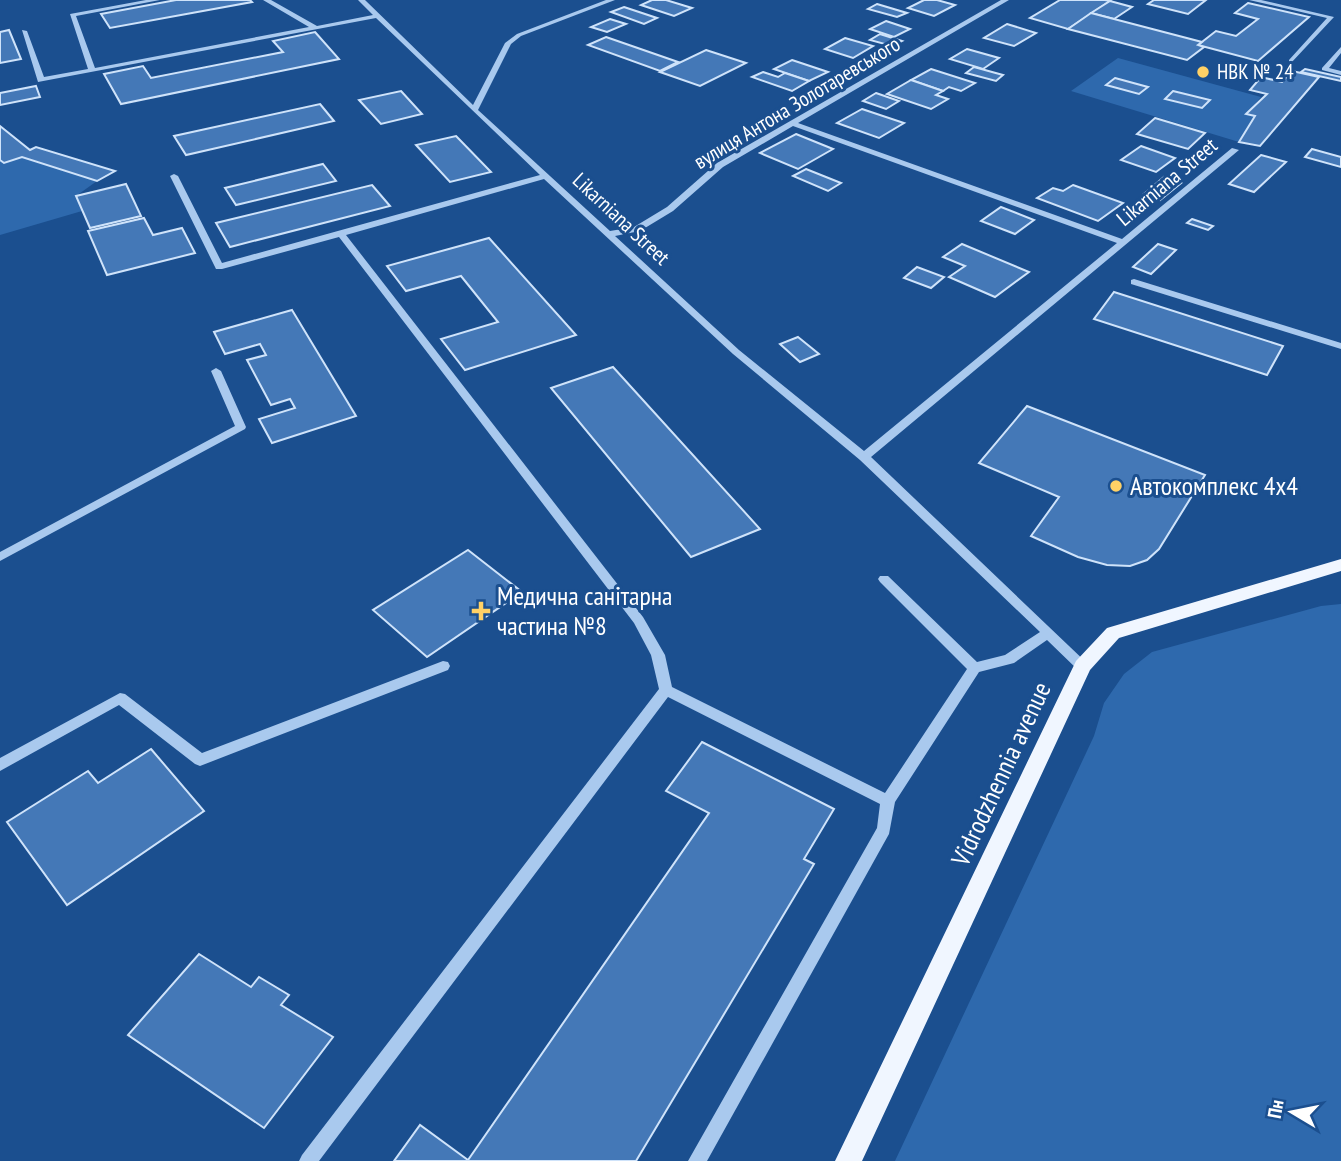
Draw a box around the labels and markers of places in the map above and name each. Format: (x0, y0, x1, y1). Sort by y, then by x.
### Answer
place label: НВК № 24 (1217, 58, 1294, 85)
marker: НВК № 24 (1195, 64, 1211, 80)
place label: Автокомплекс 4x4 (1130, 469, 1298, 502)
marker: Автокомплекс 4x4 (1108, 478, 1124, 494)
place label: Медична санітарна частина №8 (497, 579, 673, 642)
marker: Медична санітарна частина №8 (471, 601, 491, 621)

